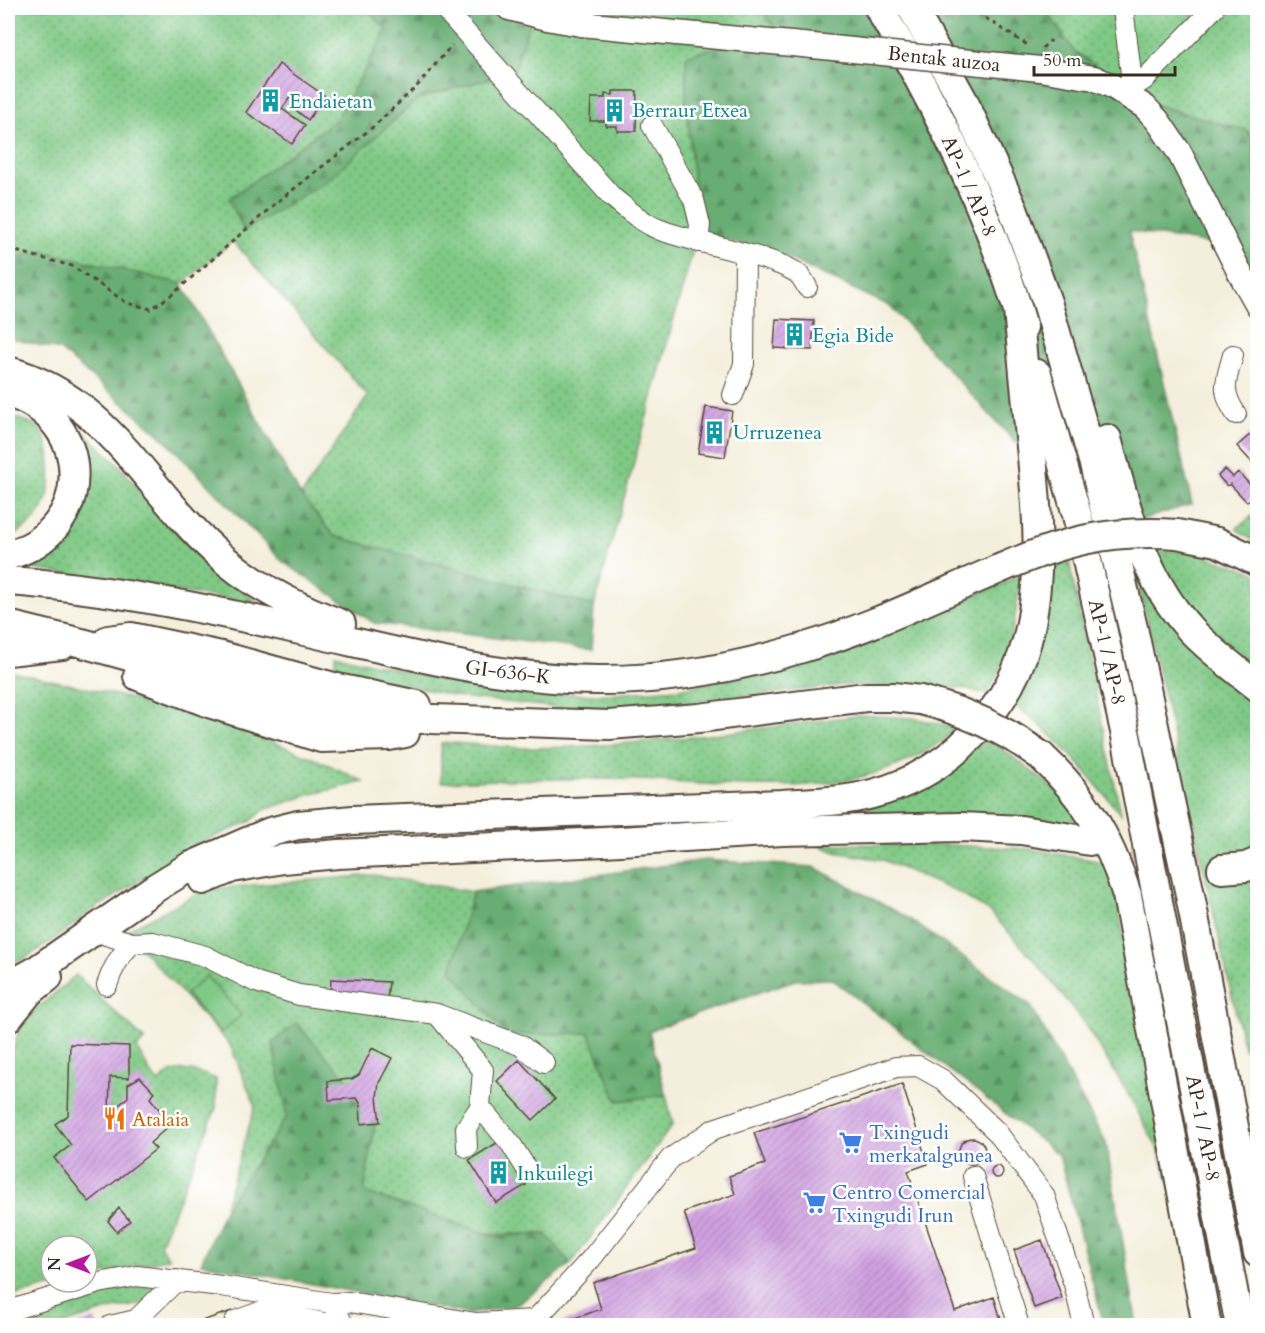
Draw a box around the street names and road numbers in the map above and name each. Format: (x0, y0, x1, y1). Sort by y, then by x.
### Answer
street label: Bentak auzoa (886, 40, 1002, 78)
street label: AP-1 / AP-8 (935, 131, 1003, 241)
street label: AP-1 / AP-8 (1082, 597, 1132, 707)
street label: GI-636-K (464, 653, 552, 691)
street label: AP-1 / AP-8 (1179, 1073, 1227, 1183)

